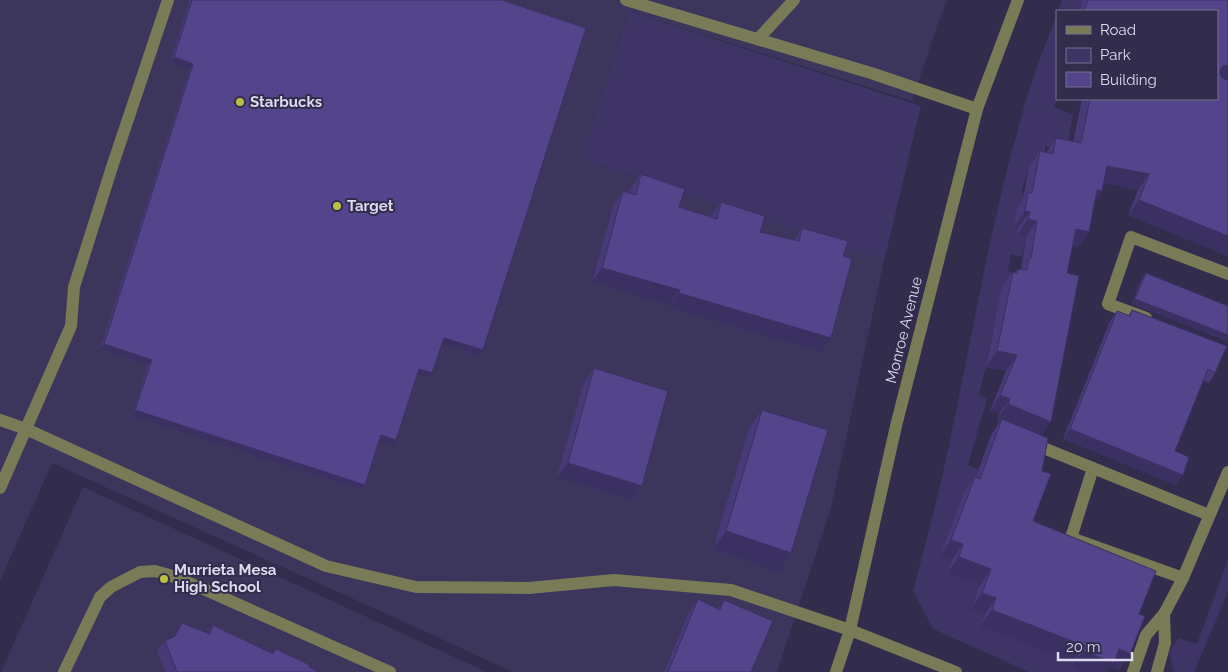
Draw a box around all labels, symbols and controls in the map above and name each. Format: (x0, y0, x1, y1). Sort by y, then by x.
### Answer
legend (1056, 10, 1218, 100)
text: Road (1100, 21, 1136, 39)
text: Park (1100, 46, 1131, 64)
text: Building (1100, 71, 1157, 89)
place label: Starbucks (250, 93, 322, 111)
marker: Starbucks (234, 96, 246, 108)
place label: Target (347, 197, 394, 215)
marker: Target (331, 200, 343, 212)
street label: Monroe Avenue (882, 275, 926, 385)
place label: Murrieta Mesa High School (174, 561, 277, 596)
marker: Murrieta Mesa High School (158, 573, 170, 585)
scale bar (1058, 630, 1132, 662)
text: 20 m (1066, 638, 1101, 656)

